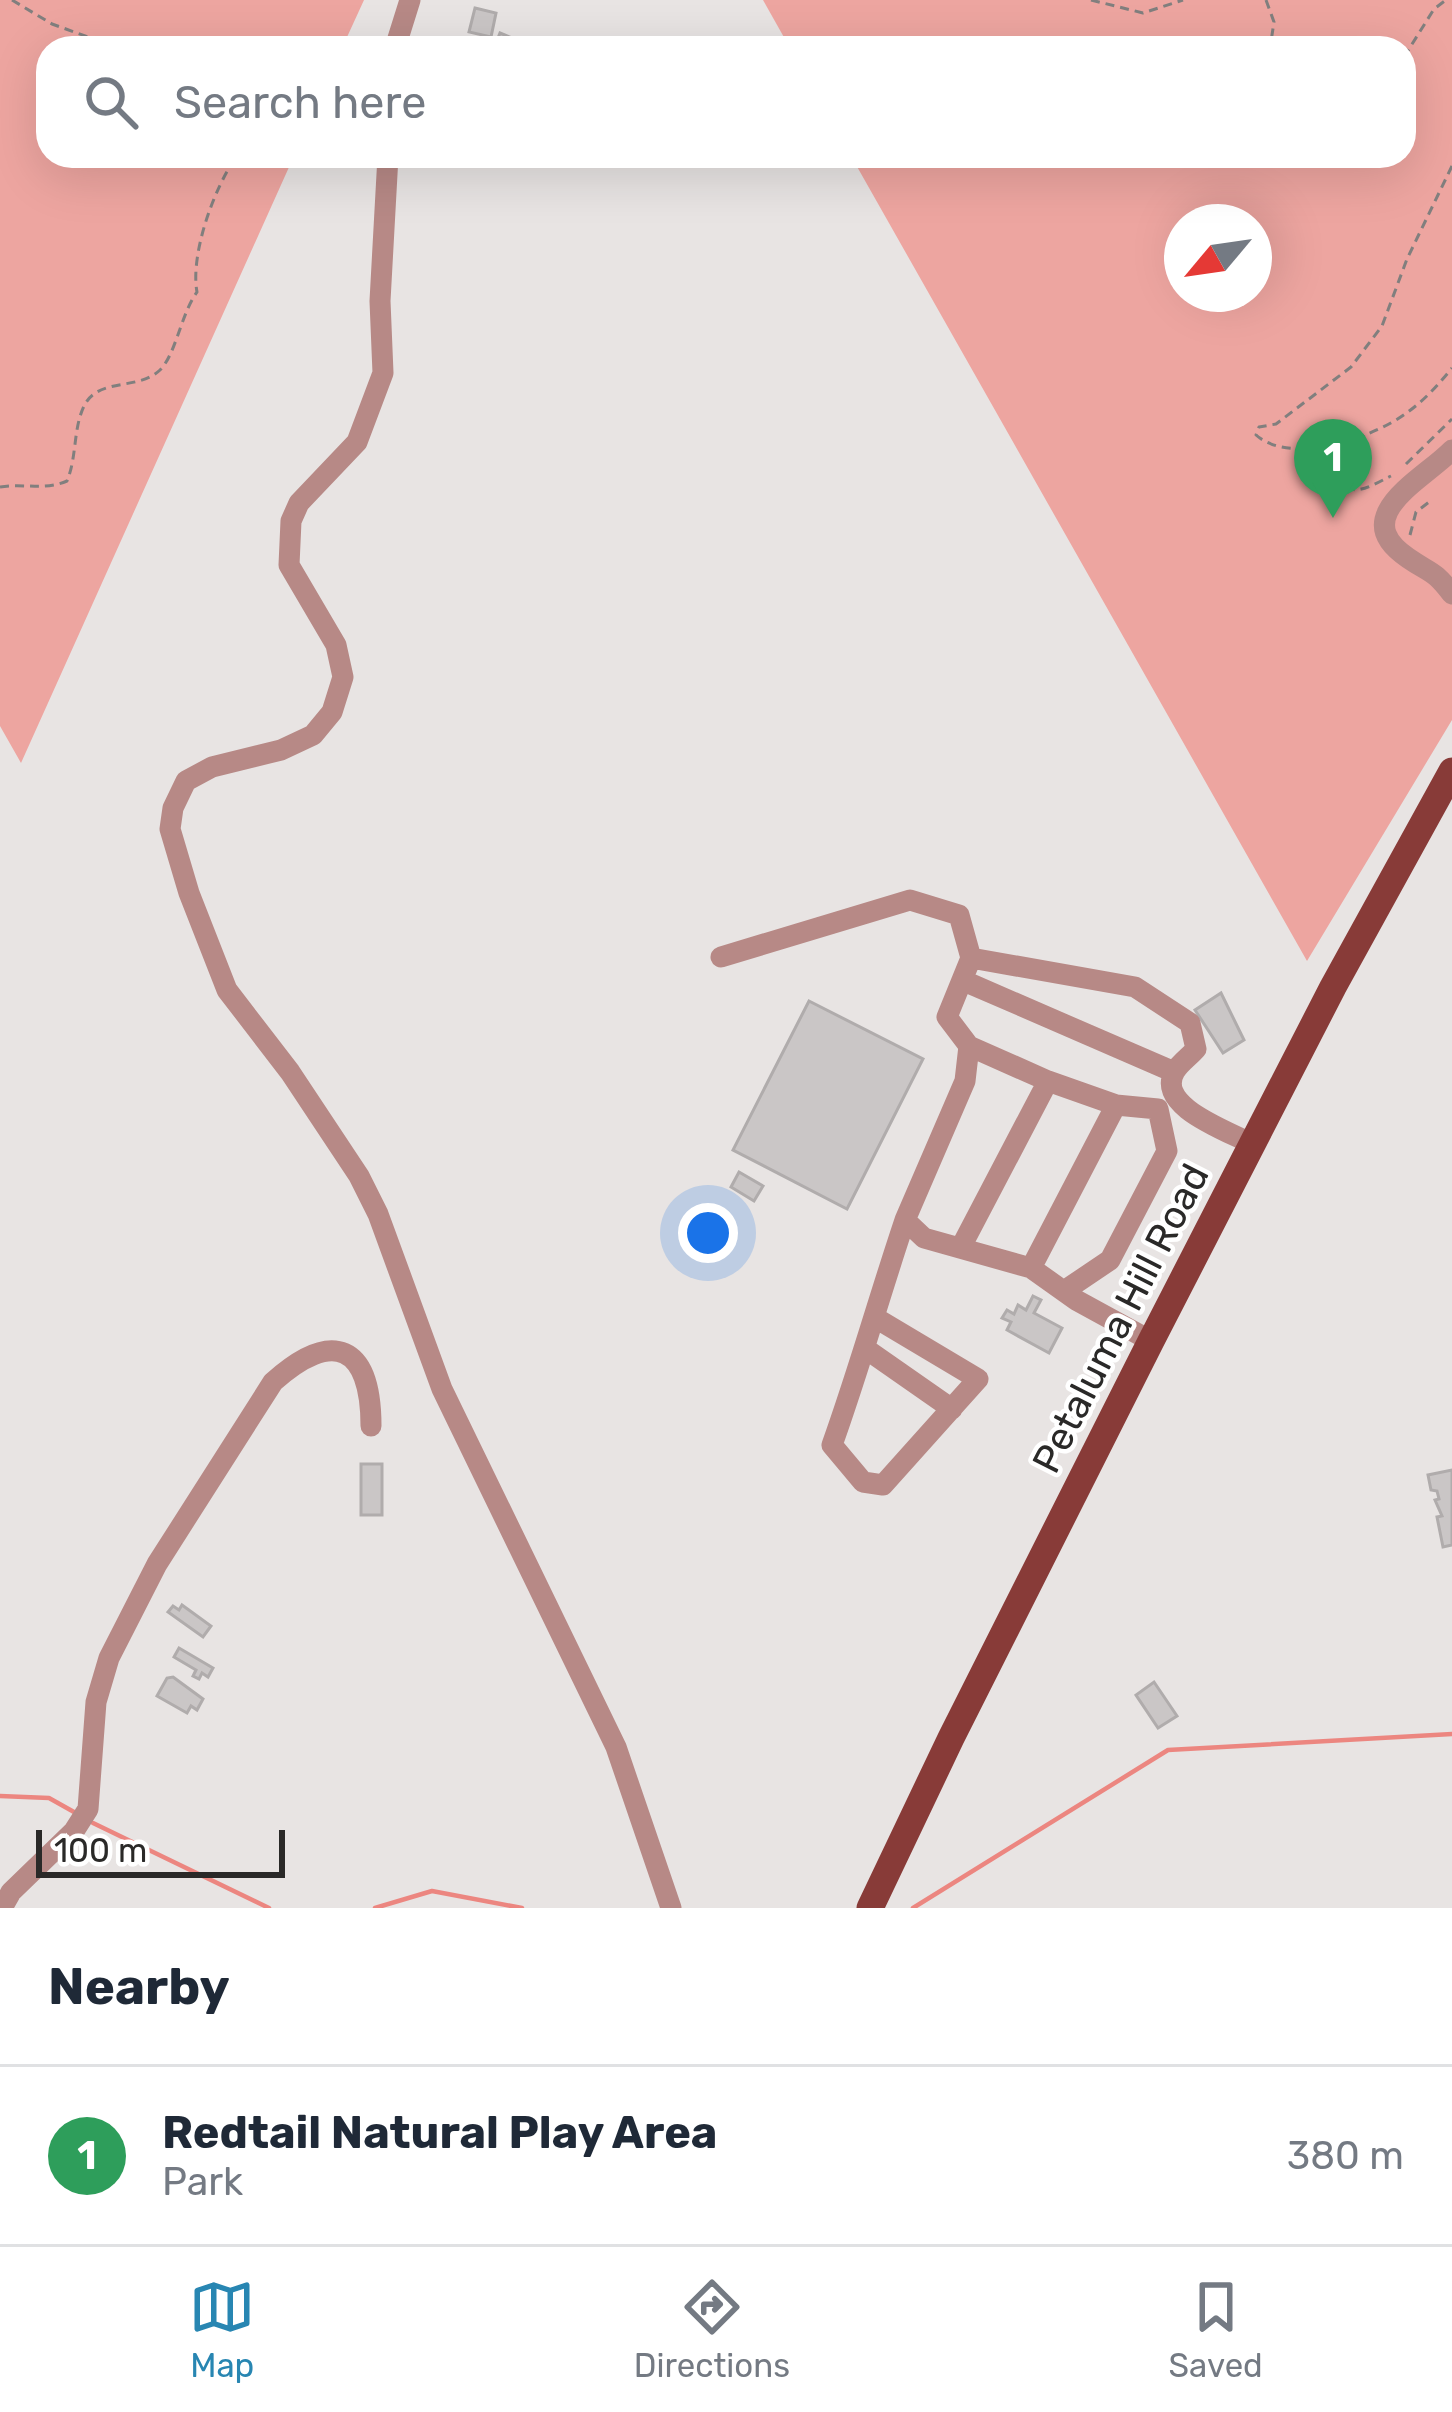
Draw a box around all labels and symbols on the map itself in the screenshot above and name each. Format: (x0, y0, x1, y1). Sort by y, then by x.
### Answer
north arrow (1164, 204, 1272, 312)
pin: 1 (1294, 419, 1372, 518)
street label: Petaluma Hill Road (1023, 1156, 1219, 1480)
your location (678, 1203, 738, 1263)
scale bar (36, 1824, 285, 1877)

